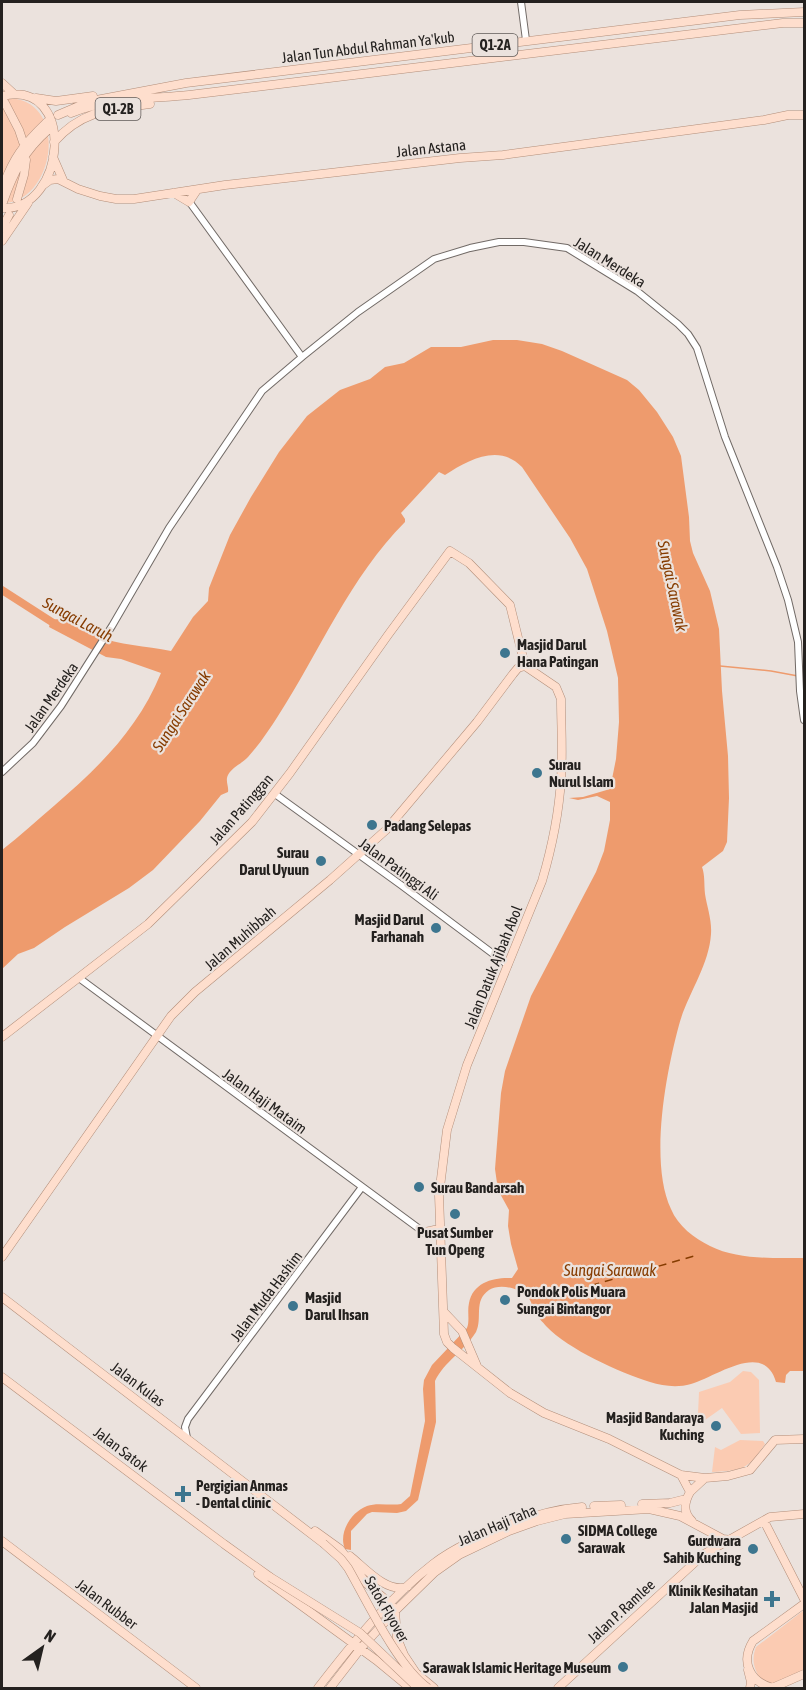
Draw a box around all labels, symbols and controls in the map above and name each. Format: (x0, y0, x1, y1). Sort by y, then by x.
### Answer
street label: Jalan Tun Abdul Rahman Ya'kub (280, 28, 456, 66)
road number: Q1-2A (472, 34, 518, 56)
road number: Q1-2B (96, 98, 140, 120)
street label: Jalan Astana (395, 136, 467, 160)
street label: Jalan Merdeka (571, 233, 649, 291)
water label: Sungai Sarawak (653, 538, 692, 634)
water label: Sungai Laruh (39, 593, 116, 646)
place label: Masjid Darul Hana Patingan (517, 636, 598, 670)
marker: Masjid Darul Hana Patingan (498, 646, 512, 660)
street label: Jalan Merdeka (21, 659, 81, 735)
water label: Sungai Sarawak (148, 667, 215, 756)
place label: Surau Nurul Islam (549, 756, 614, 790)
marker: Surau Nurul Islam (530, 766, 544, 780)
street label: Jalan Patinggan (206, 770, 276, 848)
place label: Padang Selepas (384, 817, 472, 834)
marker: Padang Selepas (365, 818, 379, 832)
street label: Jalan Patinggi Ali (356, 834, 442, 904)
place label: Surau Darul Uyuun (239, 844, 309, 878)
marker: Surau Darul Uyuun (314, 854, 328, 868)
street label: Jalan Muhibbah (201, 903, 279, 973)
street label: Jalan Datuk Ajibah Abol (461, 903, 525, 1031)
place label: Masjid Darul Farhanah (355, 911, 425, 945)
marker: Masjid Darul Farhanah (429, 921, 443, 935)
street label: Jalan Haji Mataim (220, 1065, 310, 1137)
place label: Surau Bandarsah (431, 1179, 524, 1196)
marker: Surau Bandarsah (412, 1180, 426, 1194)
marker: Pusat Sumber Tun Openg (448, 1207, 462, 1221)
place label: Pusat Sumber Tun Openg (417, 1224, 494, 1258)
street label: Jalan Muda Hashim (227, 1248, 305, 1344)
water label: Sungai Sarawak (563, 1261, 657, 1280)
place label: Pondok Polis Muara Sungai Bintangor (517, 1283, 626, 1317)
place label: Masjid Darul Ihsan (305, 1289, 369, 1323)
marker: Pondok Polis Muara Sungai Bintangor (498, 1293, 512, 1307)
marker: Masjid Darul Ihsan (286, 1299, 300, 1313)
street label: Jalan Kulas (108, 1358, 168, 1410)
place label: Masjid Bandaraya Kuching (606, 1409, 705, 1443)
marker: Masjid Bandaraya Kuching (709, 1419, 723, 1433)
street label: Jalan Satok (91, 1423, 152, 1475)
place label: Pergigian Anmas - Dental clinic (196, 1477, 288, 1511)
marker: Pergigian Anmas - Dental clinic (174, 1485, 192, 1503)
street label: Jalan Haji Taha (455, 1501, 539, 1549)
place label: SIDMA College Sarawak (578, 1522, 658, 1556)
marker: SIDMA College Sarawak (559, 1532, 573, 1546)
place label: Gurdwara Sahib Kuching (663, 1532, 742, 1566)
marker: Gurdwara Sahib Kuching (746, 1542, 760, 1556)
street label: Satok Flyover (361, 1573, 413, 1645)
street label: Jalan Rubber (73, 1575, 141, 1633)
street label: Jalan P. Ramlee (584, 1576, 658, 1646)
place label: Klinik Kesihatan Jalan Masjid (668, 1582, 758, 1616)
marker: Klinik Kesihatan Jalan Masjid (763, 1590, 781, 1608)
north arrow (12, 1618, 72, 1678)
text: N (41, 1625, 59, 1646)
place label: Sarawak Islamic Heritage Museum (423, 1659, 611, 1676)
marker: Sarawak Islamic Heritage Museum (616, 1660, 630, 1674)

